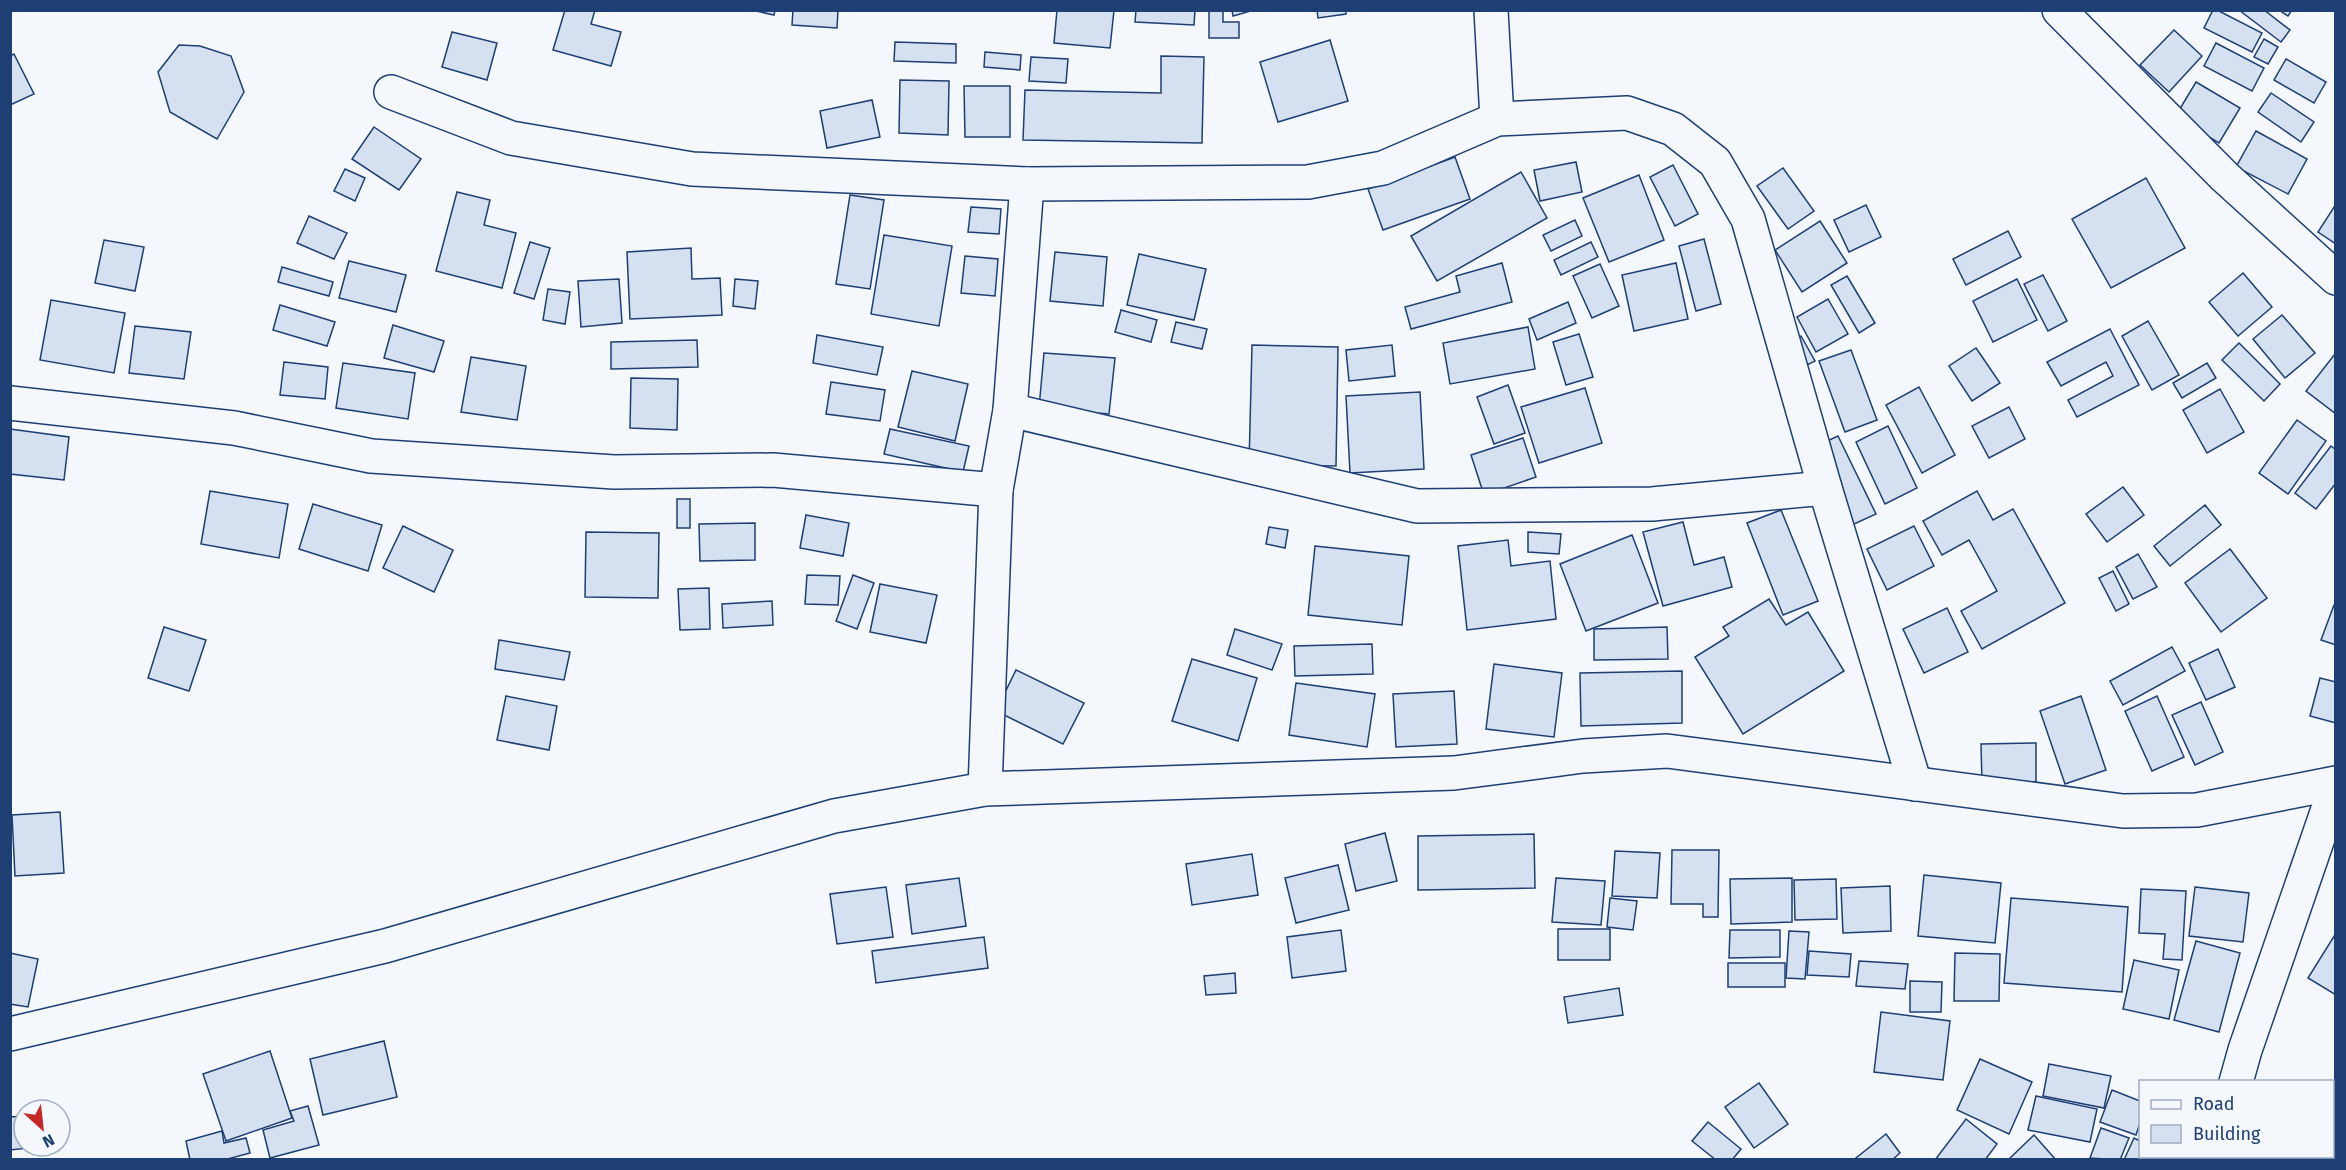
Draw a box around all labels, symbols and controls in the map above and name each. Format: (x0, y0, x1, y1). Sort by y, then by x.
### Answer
legend (2139, 1080, 2334, 1158)
text: Road (2193, 1093, 2235, 1115)
north arrow (12, 1098, 72, 1158)
text: Building (2193, 1123, 2261, 1145)
text: N (40, 1130, 58, 1152)

